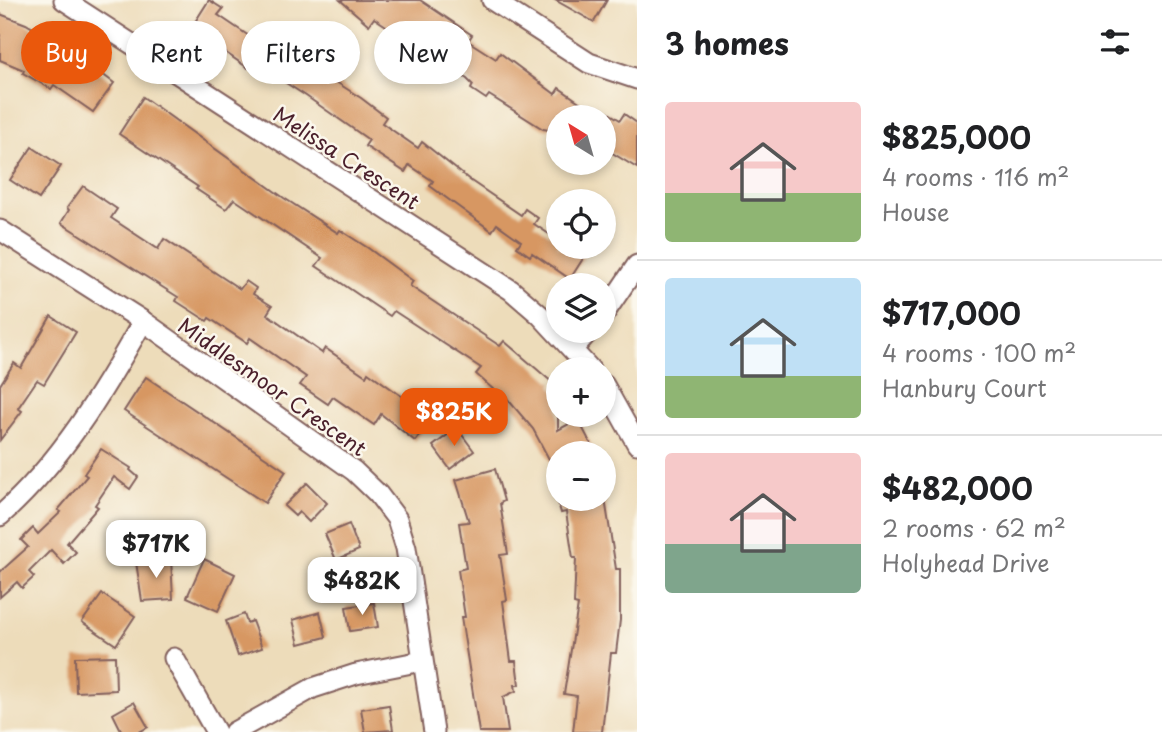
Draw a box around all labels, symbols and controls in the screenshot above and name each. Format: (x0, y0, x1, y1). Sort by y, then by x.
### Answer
text: 3 homes (665, 20, 789, 65)
chip: Buy (21, 21, 112, 84)
chip: Rent (126, 21, 227, 84)
chip: Filters (241, 21, 360, 84)
chip: New (374, 21, 472, 84)
icon: filters (1096, 23, 1134, 61)
street label: Melissa Crescent (267, 98, 427, 216)
north arrow (546, 105, 616, 175)
map controls (546, 105, 616, 511)
text: $825,000 (882, 114, 1031, 159)
icon: home (721, 130, 805, 214)
text: 4 rooms · 116 m² (882, 159, 1069, 194)
button: locate (546, 189, 616, 259)
text: House (882, 194, 949, 229)
button: layers (546, 273, 616, 343)
text: $717,000 (882, 290, 1021, 335)
icon: home (721, 306, 805, 390)
street label: Middlesmoor Crescent (172, 309, 374, 463)
text: 4 rooms · 100 m² (882, 335, 1076, 370)
button: + (546, 357, 616, 427)
text: Hanbury Court (882, 370, 1047, 405)
pin: $825K (405, 388, 503, 448)
text: $825K (416, 393, 492, 428)
button: − (546, 441, 616, 511)
text: $482,000 (882, 465, 1033, 510)
icon: home (721, 481, 805, 565)
text: 2 rooms · 62 m² (882, 510, 1066, 545)
pin: $717K (107, 520, 205, 580)
text: $717K (122, 525, 190, 560)
text: Holyhead Drive (882, 545, 1049, 580)
pin: $482K (313, 558, 411, 617)
text: $482K (324, 562, 400, 597)

